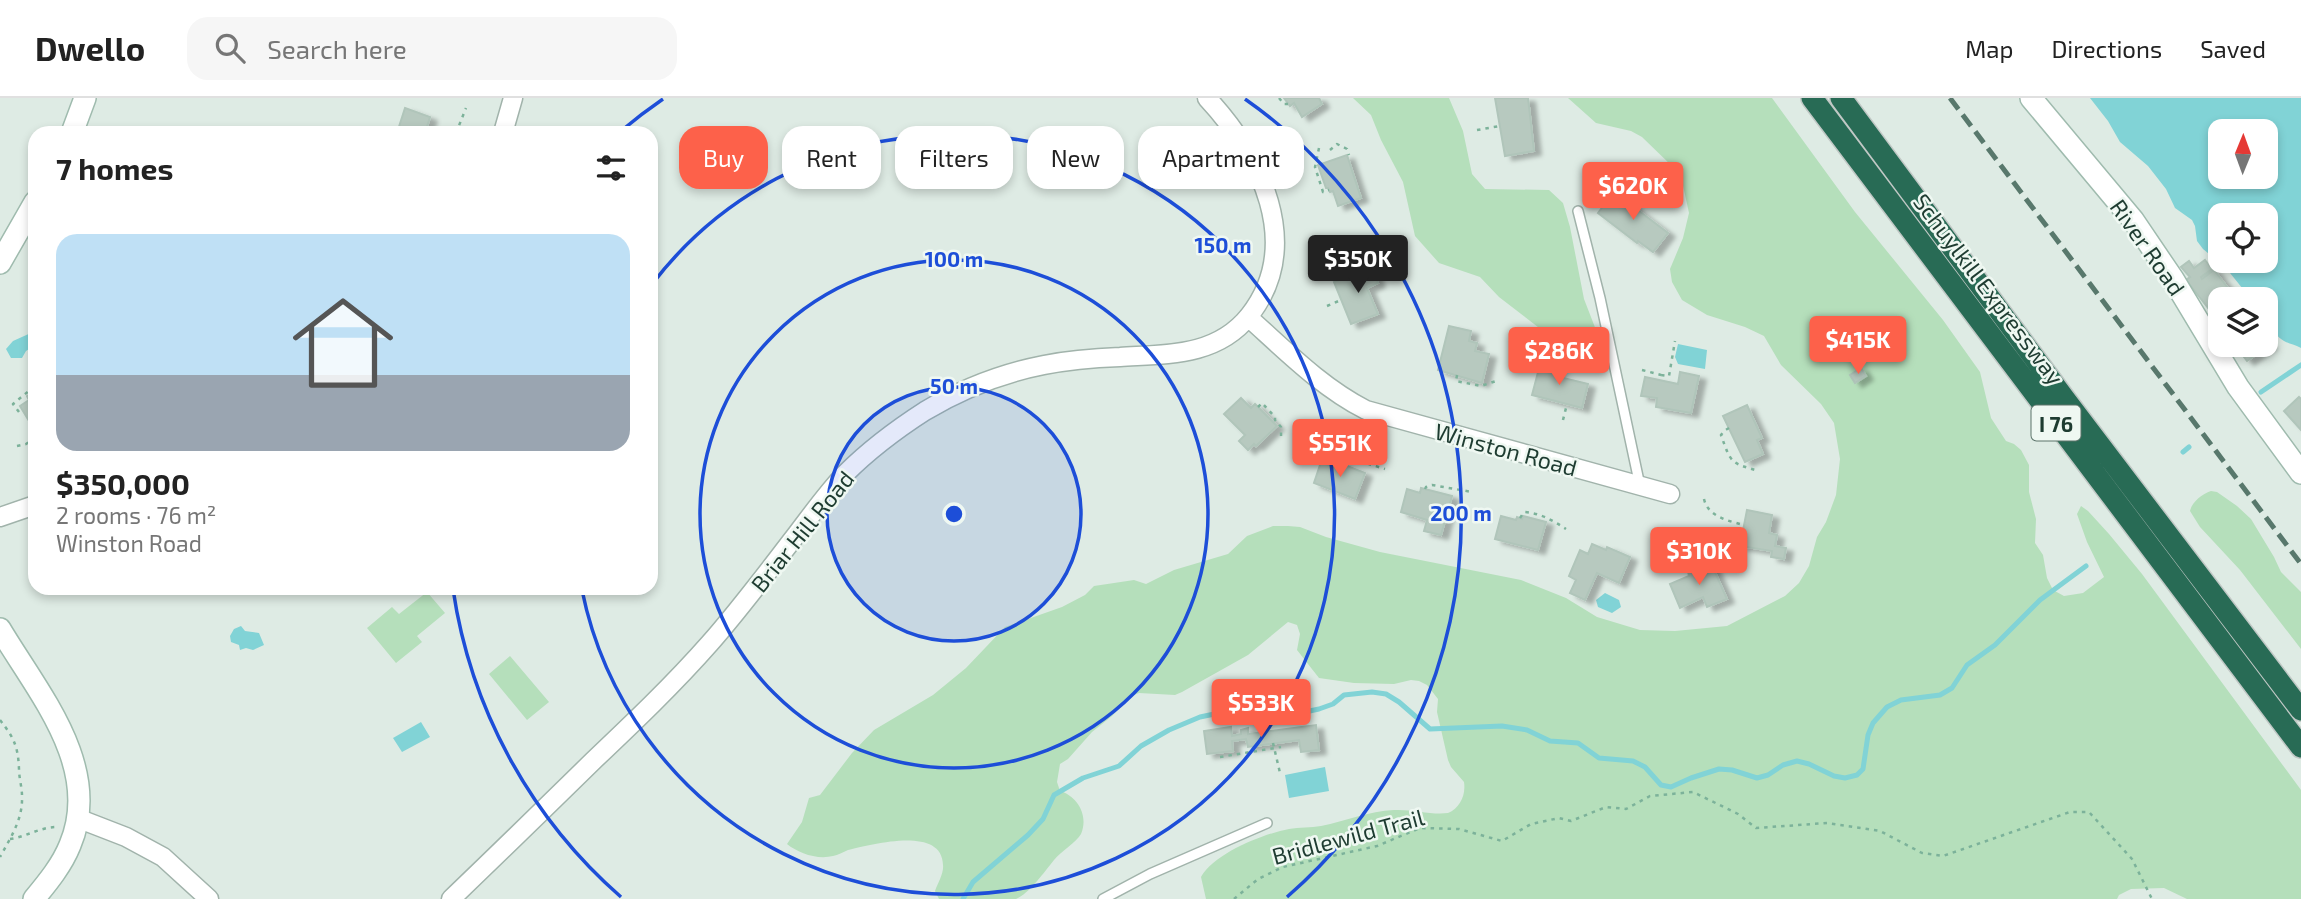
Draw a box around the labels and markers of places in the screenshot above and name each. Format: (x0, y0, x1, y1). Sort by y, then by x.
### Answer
pin: $620K (1584, 162, 1682, 222)
pin: $350K (1309, 236, 1407, 295)
pin: $415K (1809, 316, 1907, 376)
pin: $286K (1510, 328, 1608, 387)
pin: $551K (1291, 420, 1389, 479)
centre of rings (942, 502, 966, 526)
pin: $310K (1650, 528, 1748, 587)
pin: $533K (1212, 680, 1310, 739)

